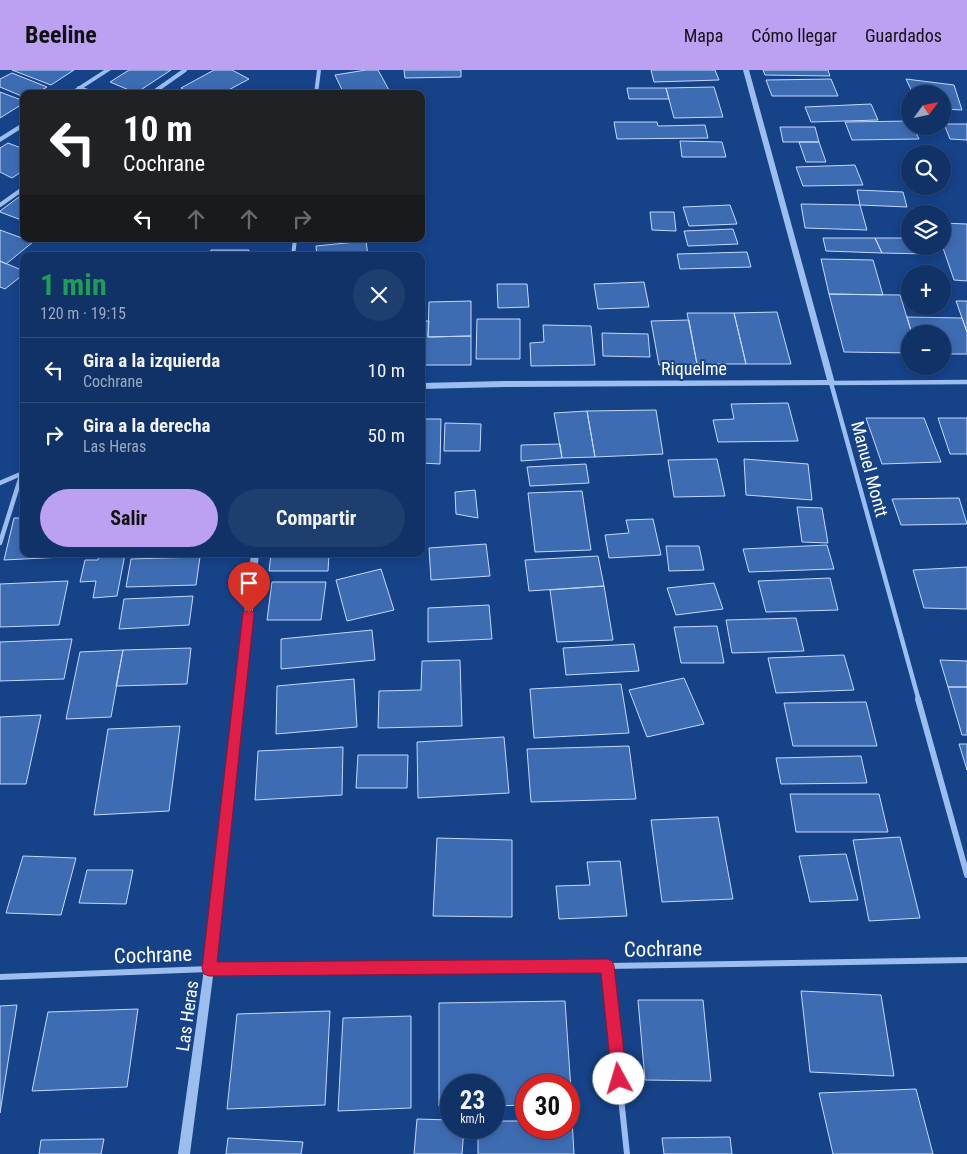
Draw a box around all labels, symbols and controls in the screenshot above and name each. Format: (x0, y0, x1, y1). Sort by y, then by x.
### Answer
text: Beeline (25, 21, 97, 49)
text: Mapa (684, 25, 723, 46)
text: Cómo llegar (751, 25, 837, 46)
text: Guardados (865, 25, 942, 46)
north arrow (901, 85, 951, 135)
map controls (901, 85, 951, 375)
text: 10 m (123, 109, 192, 150)
icon: left (40, 110, 105, 175)
button: search (901, 145, 951, 195)
text: Cochrane (123, 151, 205, 176)
icon: left (129, 205, 157, 233)
icon: ahead (182, 205, 210, 233)
icon: ahead (235, 205, 263, 233)
icon: right (288, 205, 316, 233)
button: layers (901, 205, 951, 255)
button: + (901, 265, 951, 315)
text: 1 min (40, 267, 107, 302)
button: close (353, 269, 405, 321)
text: 120 m · 19:15 (40, 304, 126, 323)
button: − (901, 325, 951, 375)
text: Gira a la izquierda (83, 349, 220, 372)
icon: left (40, 356, 68, 384)
street label: Riquelme (661, 358, 727, 379)
text: 10 m (368, 359, 405, 382)
text: Cochrane (83, 372, 143, 391)
text: Gira a la derecha (83, 414, 210, 437)
street label: Manuel Montt (847, 419, 893, 519)
icon: right (40, 421, 68, 449)
text: 50 m (368, 424, 405, 447)
text: Las Heras (83, 437, 146, 456)
button: Salir (40, 489, 218, 547)
button: Compartir (228, 489, 405, 547)
pin (228, 562, 270, 613)
icon: arrive (235, 569, 263, 597)
street label: Cochrane (624, 936, 703, 962)
street label: Cochrane (113, 942, 193, 968)
street label: Las Heras (172, 979, 202, 1053)
position arrow (592, 1052, 644, 1104)
speed limit sign: 30 (515, 1074, 580, 1139)
text: 23 (460, 1086, 485, 1115)
text: km/h (460, 1112, 485, 1126)

